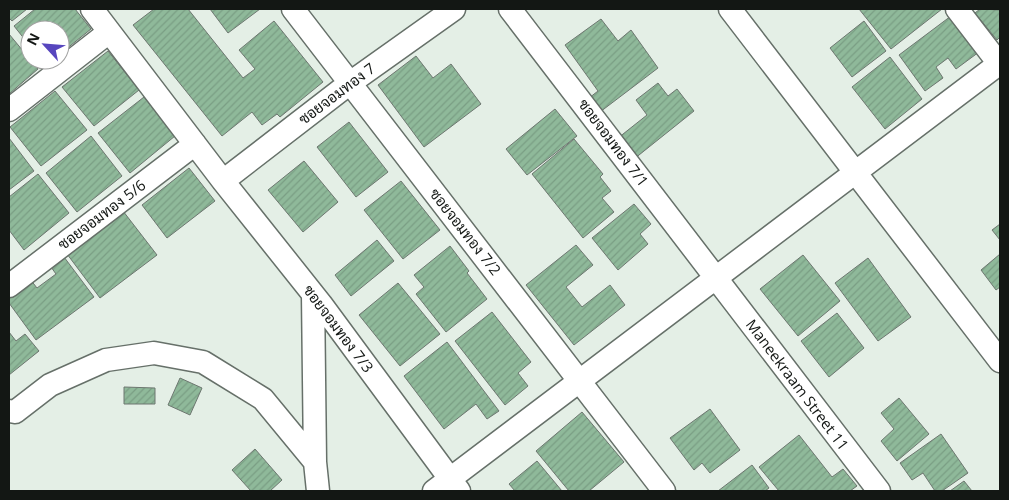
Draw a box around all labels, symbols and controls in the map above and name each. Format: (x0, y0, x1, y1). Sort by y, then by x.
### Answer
north arrow (20, 20, 70, 70)
text: N (22, 30, 44, 48)
street label: ซอยจอมทอง 7 (294, 58, 379, 129)
street label: ซอยจอมทอง 7/1 (574, 94, 653, 190)
street label: ซอยจอมทอง 5/6 (53, 175, 149, 254)
street label: ซอยจอมทอง 7/2 (426, 184, 506, 279)
street label: ซอยจอมทอง 7/3 (299, 280, 378, 376)
street label: Maneekraam Street 11 (742, 315, 854, 454)

